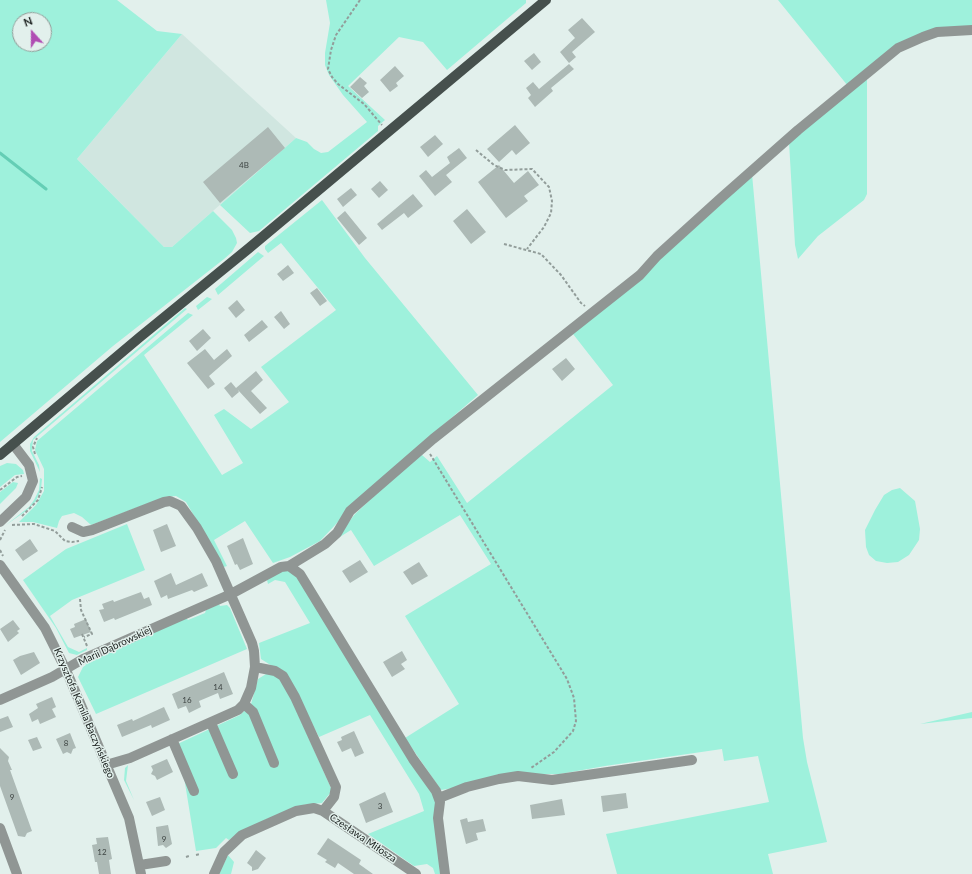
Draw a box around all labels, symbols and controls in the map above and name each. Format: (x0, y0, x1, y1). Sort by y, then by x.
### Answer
north arrow (12, 12, 52, 52)
text: N (22, 14, 34, 29)
house number: 4B (239, 160, 249, 170)
street label: Marii Dąbrowskiej (76, 624, 154, 668)
street label: Krzysztofa Kamila Baczyńskiego (51, 646, 117, 780)
house number: 14 (213, 682, 223, 692)
house number: 16 (182, 695, 192, 705)
house number: 8 (64, 738, 68, 748)
house number: 9 (10, 792, 14, 802)
house number: 3 (378, 801, 382, 811)
street label: Czesława Miłosza (327, 811, 399, 865)
house number: 9 (162, 834, 166, 844)
house number: 12 (97, 847, 107, 857)

